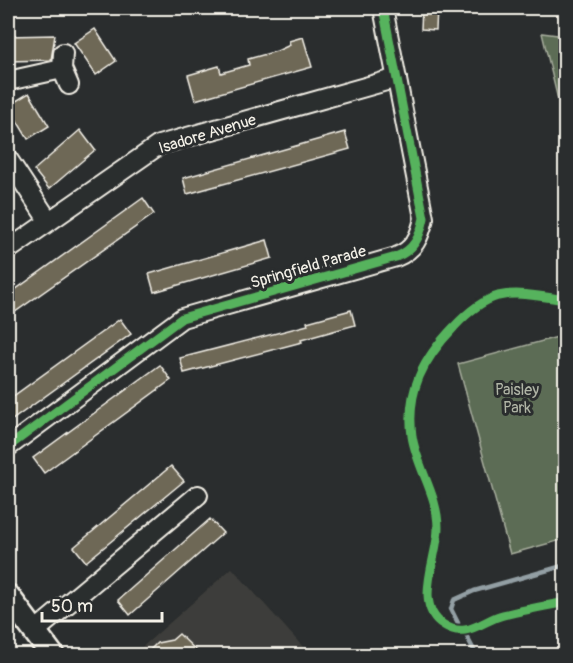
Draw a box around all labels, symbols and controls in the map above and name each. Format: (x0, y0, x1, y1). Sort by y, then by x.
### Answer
street label: Isadore Avenue (156, 110, 259, 158)
street label: Springfield Parade (248, 241, 369, 293)
park label: Paisley Park (495, 380, 539, 418)
scale bar (42, 585, 162, 623)
text: 50 m (51, 595, 93, 618)

